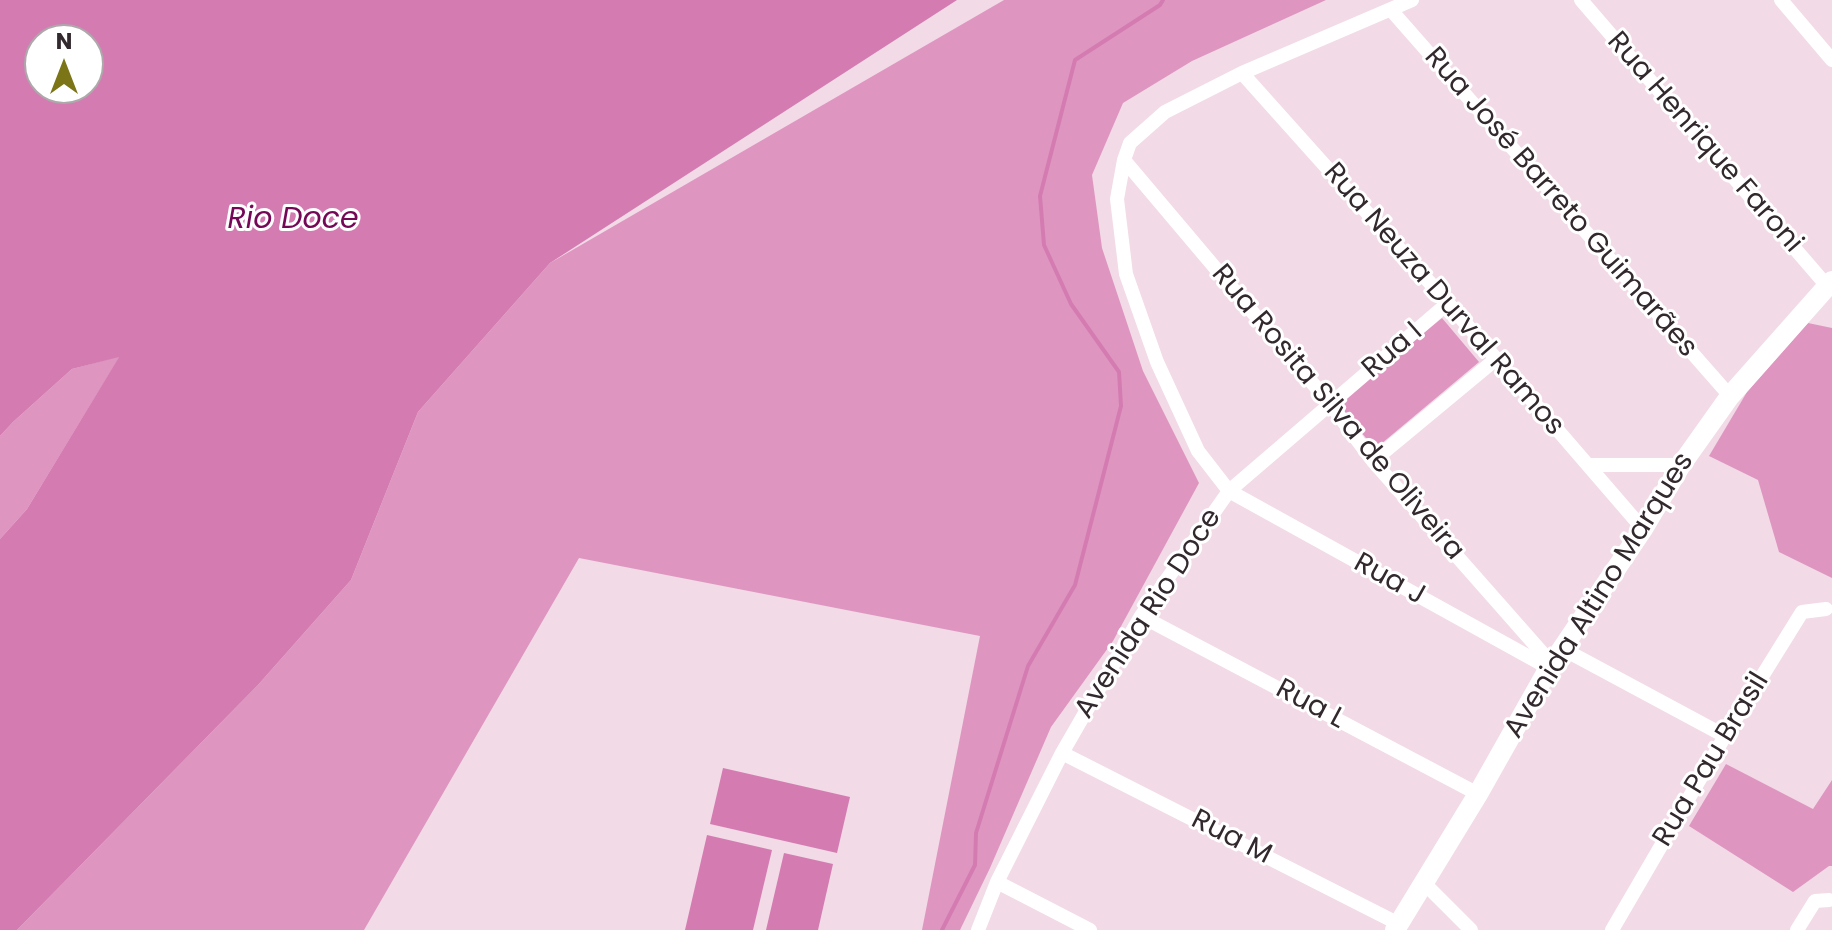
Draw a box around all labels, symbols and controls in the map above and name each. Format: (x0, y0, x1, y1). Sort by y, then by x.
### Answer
north arrow (24, 24, 104, 104)
text: N (56, 26, 72, 57)
street label: Rua Henrique Faroni (1599, 26, 1809, 260)
street label: Rua José Barreto Guimarães (1416, 41, 1704, 365)
street label: Rua Neuza Durval Ramos (1316, 157, 1570, 443)
water label: Rio Doce (228, 202, 358, 238)
street label: Rua Rosita Silva de Oliveira (1203, 258, 1471, 568)
street label: Rua I (1356, 316, 1430, 386)
street label: Avenida Altino Marques (1498, 447, 1702, 745)
street label: Avenida Rio Doce (1069, 503, 1229, 725)
street label: Rua J (1348, 547, 1430, 613)
street label: Rua Pau Brasil (1647, 667, 1777, 853)
street label: Rua L (1270, 673, 1350, 737)
street label: Rua M (1185, 804, 1277, 872)

